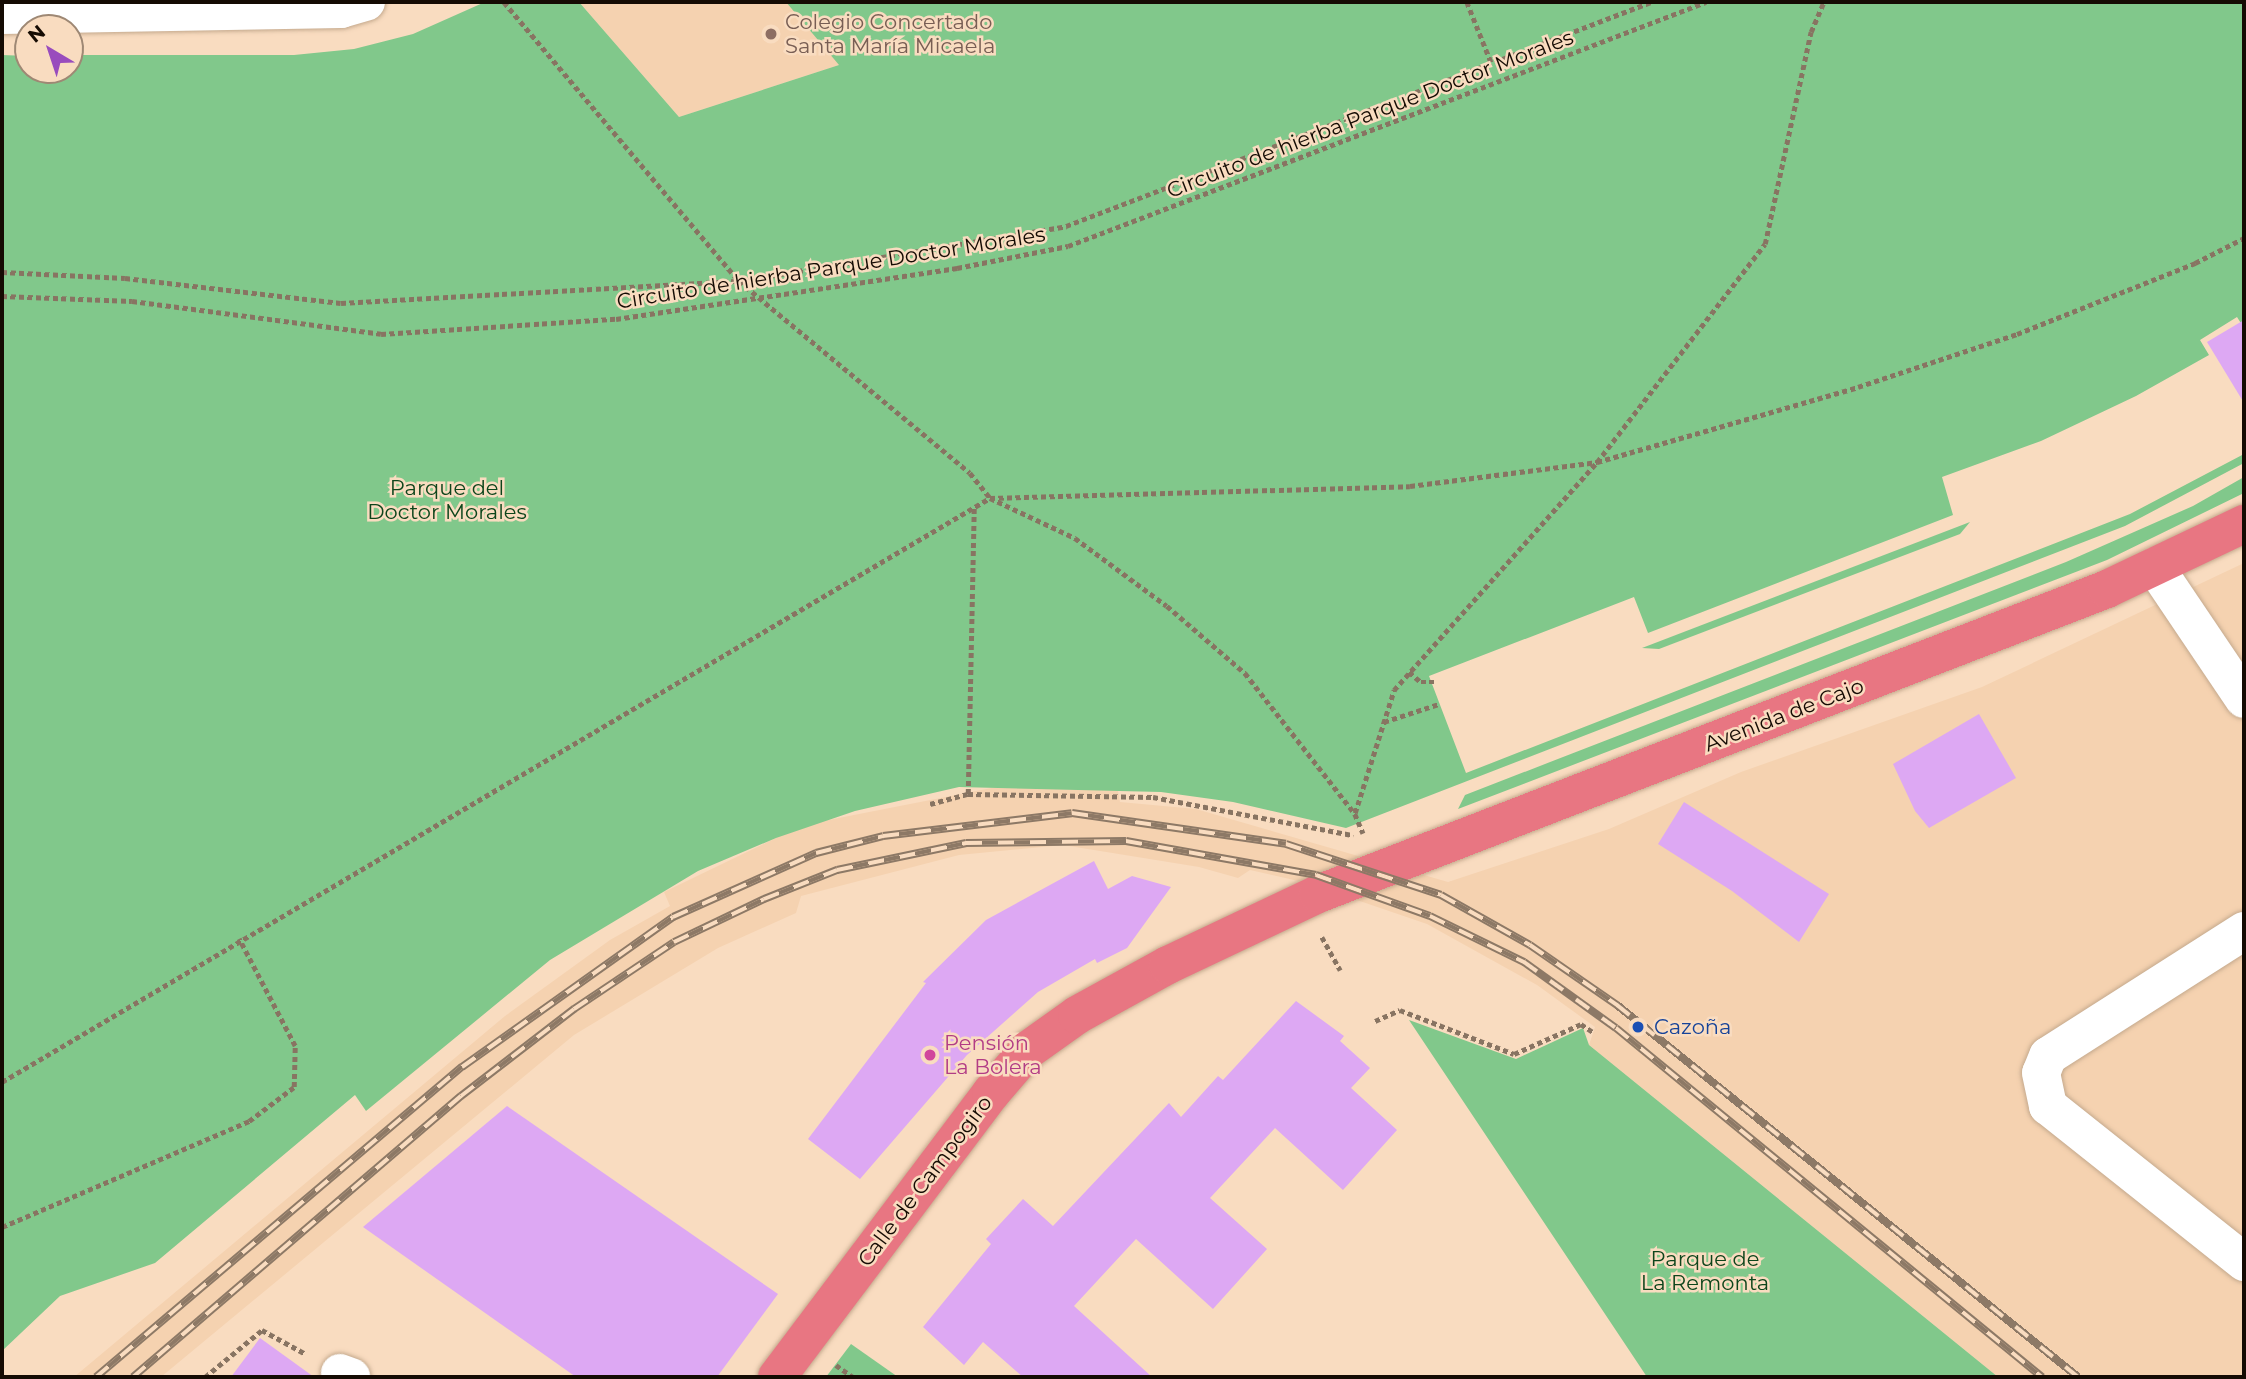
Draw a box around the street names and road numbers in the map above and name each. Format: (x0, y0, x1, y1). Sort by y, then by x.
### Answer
street label: Circuito de hierba Parque Doctor Morales (1163, 25, 1577, 203)
street label: Circuito de hierba Parque Doctor Morales (615, 222, 1047, 314)
street label: Avenida de Cajo (1701, 673, 1867, 757)
street label: Calle de Campogiro (853, 1091, 997, 1271)

